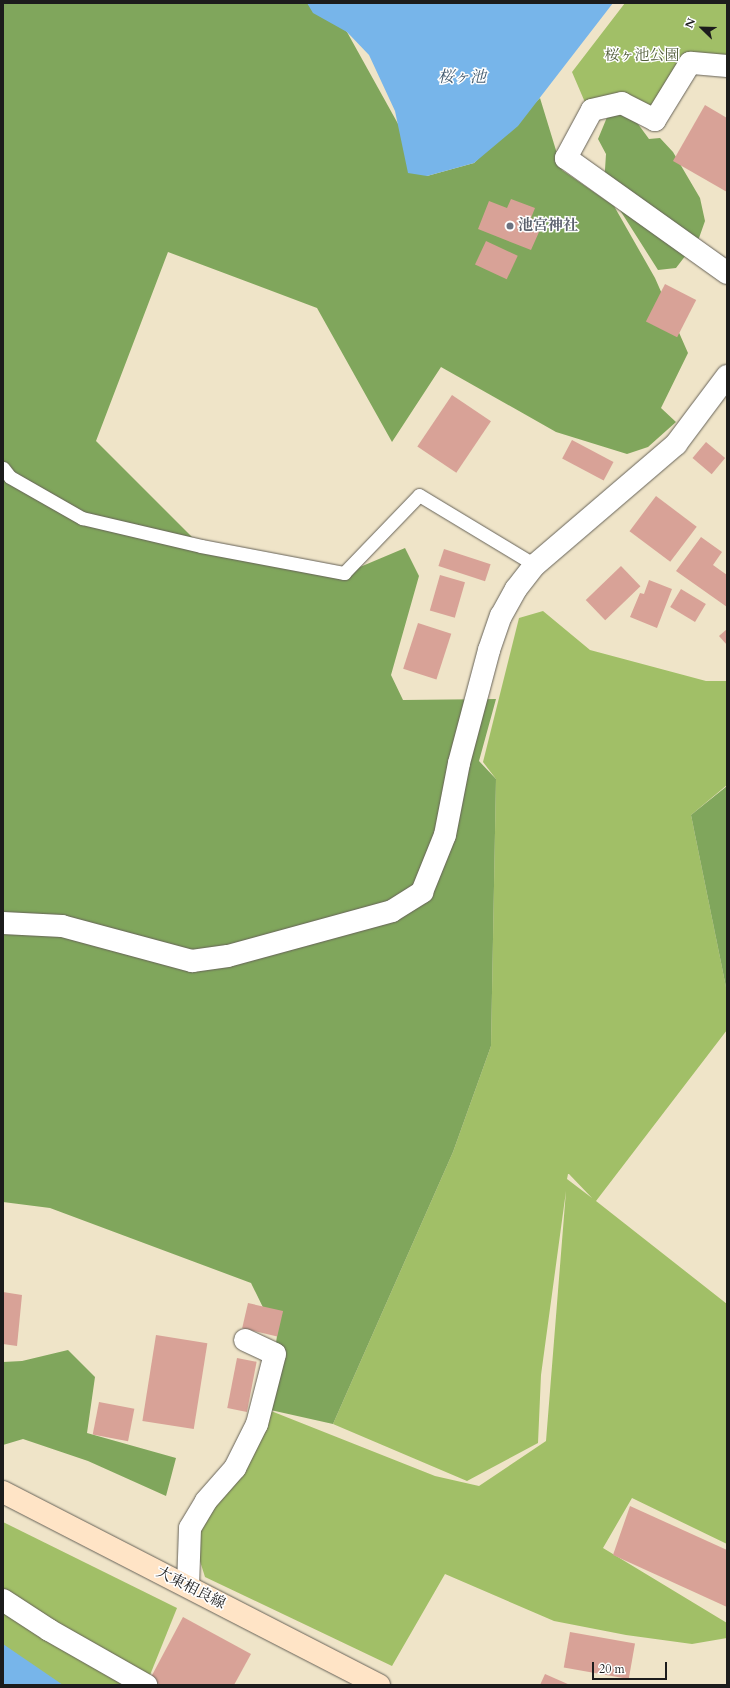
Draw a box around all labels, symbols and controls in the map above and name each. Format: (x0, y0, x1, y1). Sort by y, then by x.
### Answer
north arrow (682, 8, 722, 48)
text: N (682, 16, 699, 30)
park label: 桜ヶ池公園 (605, 47, 679, 65)
water label: 桜ヶ池 (438, 67, 486, 87)
place label: 池宮神社 (518, 217, 578, 235)
marker: 池宮神社 (505, 221, 515, 231)
street label: 大東相良線 (154, 1563, 228, 1613)
scale bar (594, 1654, 669, 1680)
text: 20 m (599, 1661, 625, 1677)

